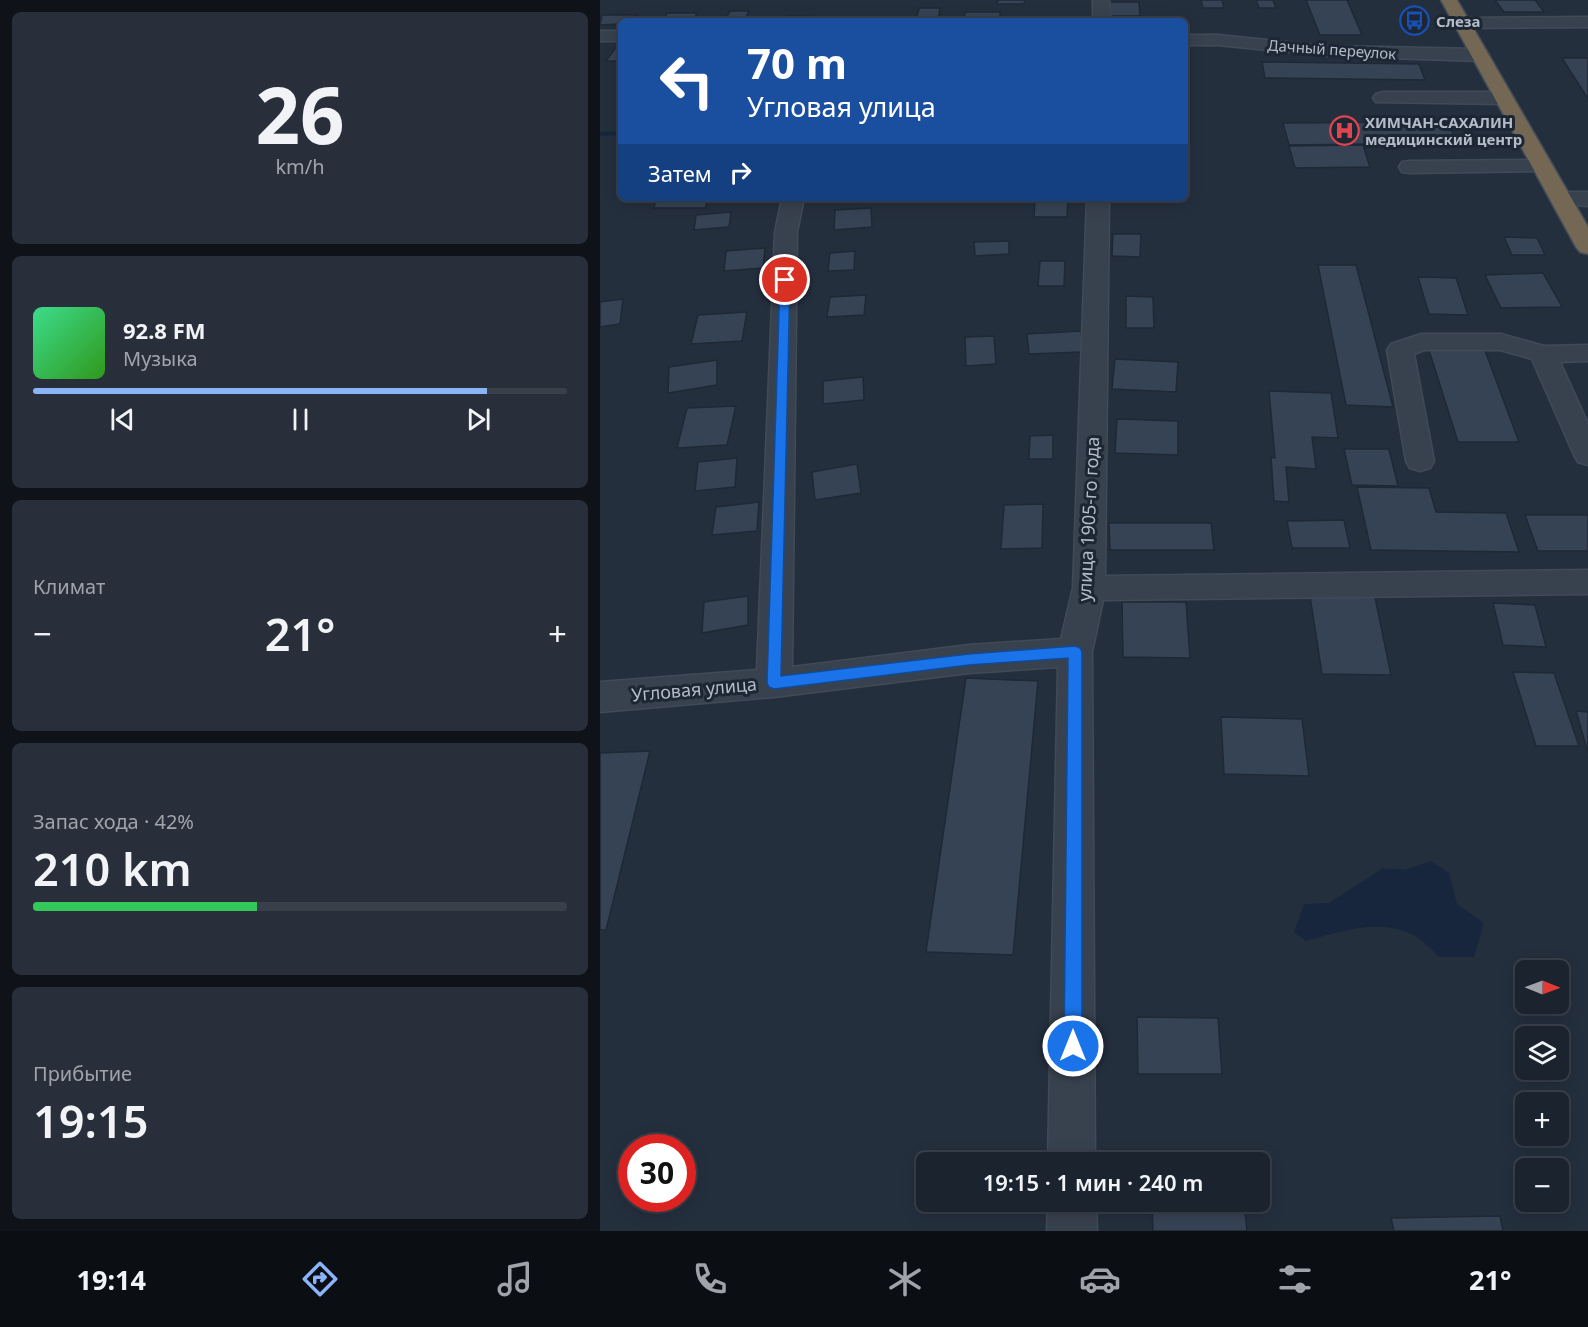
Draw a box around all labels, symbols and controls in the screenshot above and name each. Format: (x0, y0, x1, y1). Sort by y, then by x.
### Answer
bus stop icon: Слеза (1399, 5, 1431, 37)
place label: Слеза (1436, 11, 1480, 31)
text: 70 m (747, 34, 847, 91)
street label: Дачный переулок (1267, 35, 1397, 63)
icon: left (648, 42, 726, 120)
text: 26 (255, 61, 345, 167)
text: Угловая улица (747, 88, 936, 125)
place label: ХИМЧАН-САХАЛИН медицинский центр (1365, 112, 1522, 149)
hospital icon: ХИМЧАН-САХАЛИН медицинский центр (1328, 115, 1360, 147)
text: km/h (275, 153, 325, 180)
icon: right (724, 156, 757, 189)
text: Затем (648, 158, 712, 188)
pin (759, 254, 810, 305)
icon: arrive (768, 263, 801, 296)
text: 92.8 FM (123, 315, 205, 345)
text: Музыка (123, 345, 198, 372)
icon: previous (106, 403, 139, 436)
icon: pause (284, 403, 317, 436)
icon: next (462, 403, 495, 436)
street label: улица 1905-го года (1072, 436, 1104, 602)
text: Климат (33, 573, 105, 600)
text: 21° (265, 603, 335, 664)
text: − (33, 611, 52, 656)
text: + (548, 611, 567, 656)
street label: Угловая улица (630, 672, 758, 706)
text: Запас хода · 42% (33, 808, 194, 835)
text: 210 km (33, 838, 192, 899)
north arrow (1515, 960, 1569, 1014)
map controls (1515, 960, 1569, 1212)
position arrow (1041, 1014, 1105, 1078)
button: layers (1515, 1026, 1569, 1080)
text: Прибытие (33, 1060, 132, 1087)
text: 19:15 (33, 1090, 148, 1151)
button: + (1515, 1092, 1569, 1146)
speed limit sign: 30 (618, 1134, 696, 1212)
button: − (1515, 1158, 1569, 1212)
text: 19:15 · 1 мин · 240 m (983, 1167, 1203, 1197)
icon: directions (299, 1258, 341, 1300)
icon: music (494, 1258, 536, 1300)
icon: phone (689, 1258, 731, 1300)
icon: climate (884, 1258, 926, 1300)
icon: car (1079, 1258, 1121, 1300)
icon: filters (1274, 1258, 1316, 1300)
text: 19:14 (77, 1261, 146, 1298)
text: 21° (1469, 1261, 1511, 1298)

